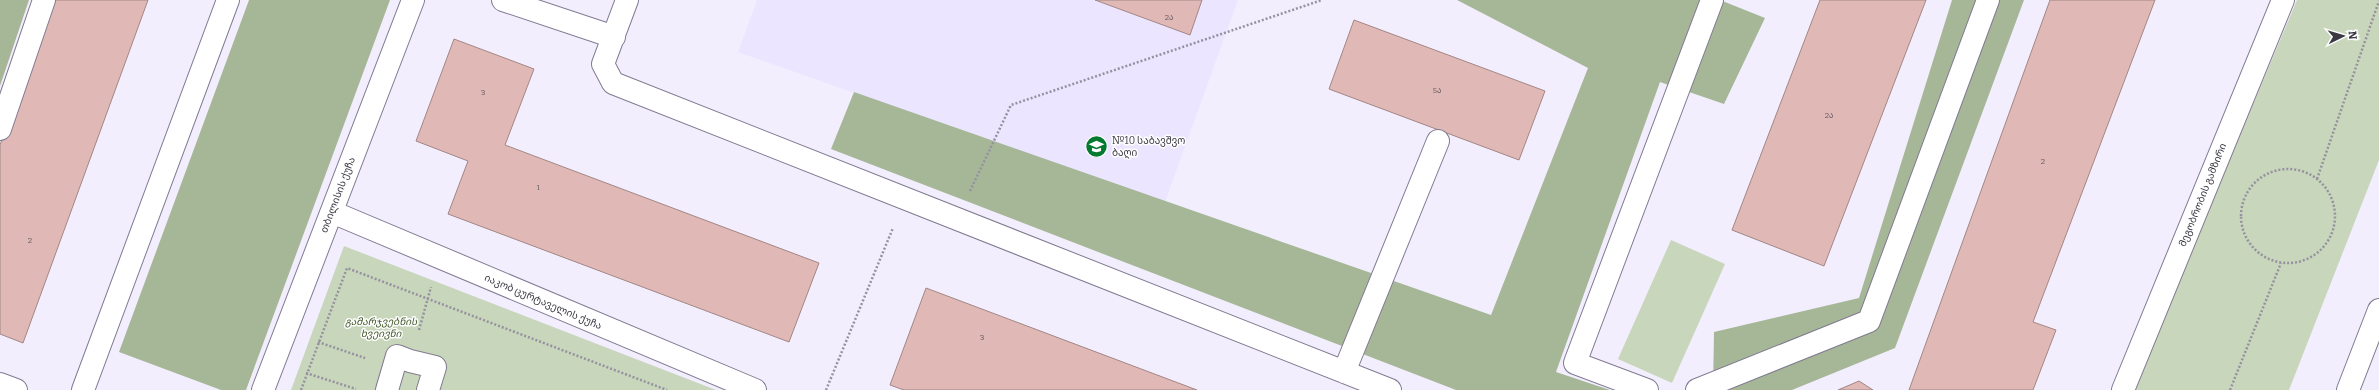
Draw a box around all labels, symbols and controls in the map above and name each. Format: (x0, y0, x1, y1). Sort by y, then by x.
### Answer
house number: 2ა (1165, 13, 1173, 22)
north arrow (2323, 16, 2363, 56)
text: N (2346, 30, 2359, 40)
house number: 5ა (1433, 86, 1441, 95)
house number: 3 (481, 88, 486, 97)
house number: 2ა (1825, 111, 1833, 120)
school or university icon: №10 საბავშვო ბაღი (1084, 134, 1110, 160)
place label: №10 საბავშვო ბაღი (1112, 135, 1185, 159)
street label: მეგობრობის გამზირი (2177, 141, 2229, 248)
street label: თბილისის ქუჩა (318, 155, 358, 235)
house number: 2 (2041, 157, 2045, 166)
house number: 1 (536, 183, 540, 192)
house number: 2 (28, 236, 32, 245)
street label: იაკობ ცურტაველის ქუჩა (482, 272, 604, 332)
park label: გამარჯვებნის ხვეივნი (345, 316, 418, 340)
house number: 3 (980, 333, 985, 342)

